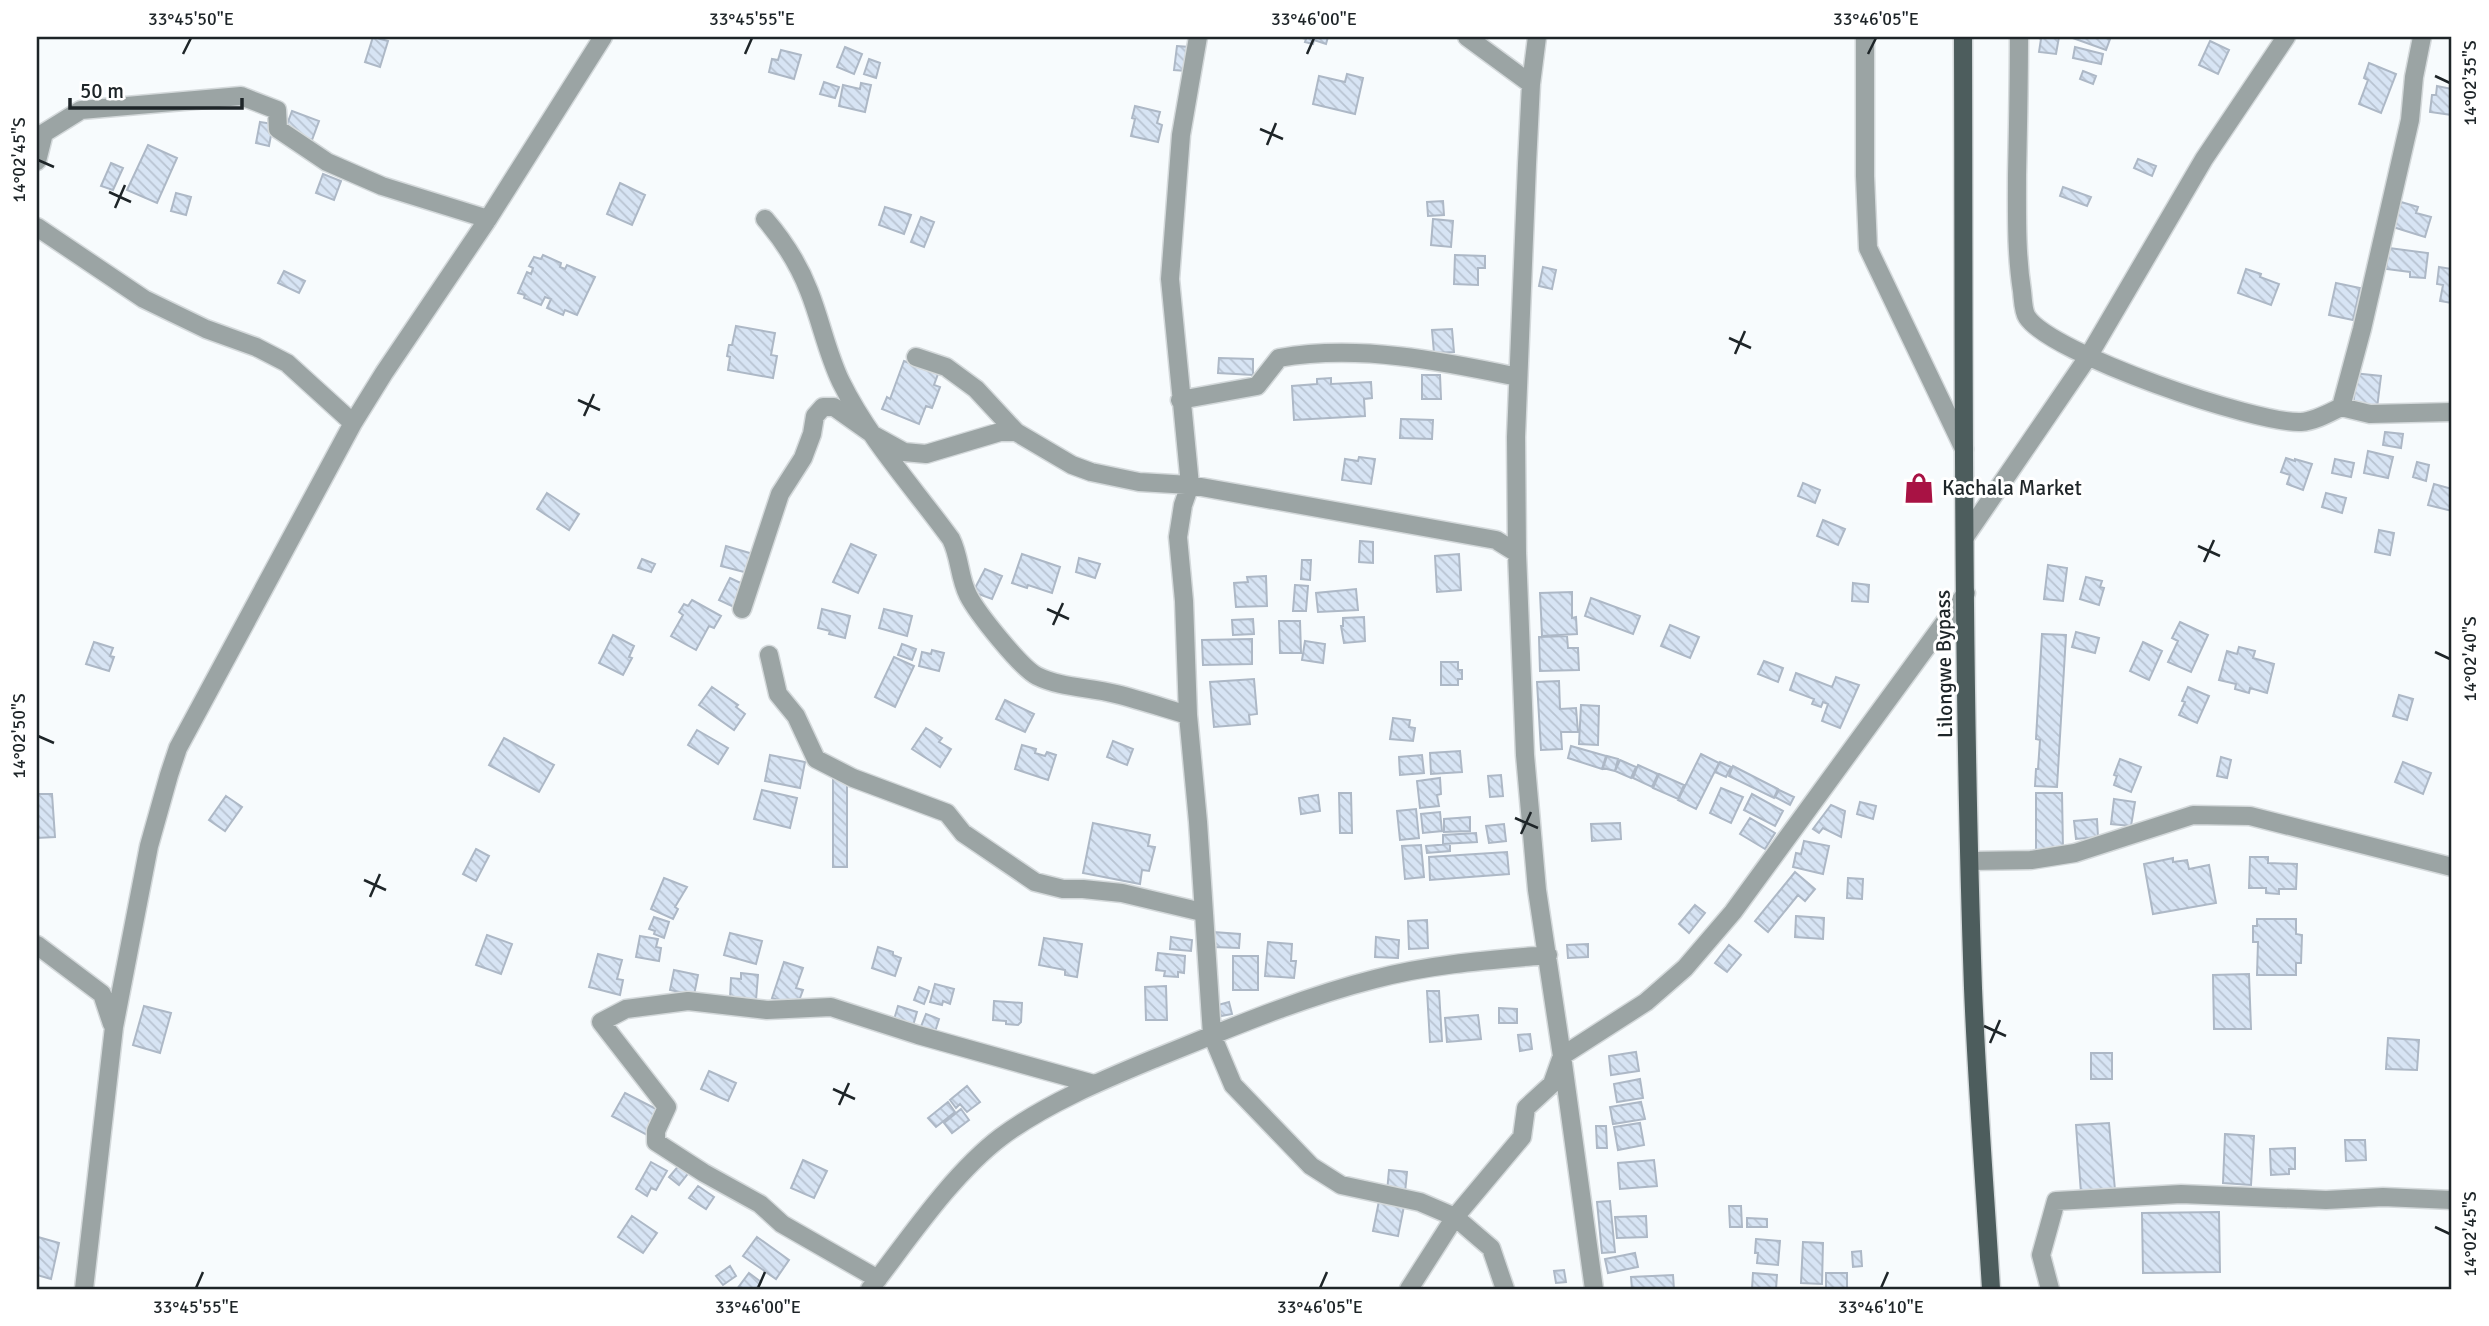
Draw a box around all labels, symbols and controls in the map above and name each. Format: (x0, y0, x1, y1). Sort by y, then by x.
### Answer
text: 33°45'50"E (148, 8, 234, 30)
text: 33°45'55"E (709, 8, 795, 30)
text: 33°46'00"E (1271, 8, 1357, 30)
text: 33°46'05"E (1833, 8, 1919, 30)
text: 14°02'35"S (2459, 40, 2481, 126)
scale bar (70, 66, 242, 110)
text: 50 m (80, 78, 124, 104)
text: 14°02'45"S (8, 117, 30, 203)
shop icon: Kachala Market (1902, 471, 1936, 505)
place label: Kachala Market (1942, 475, 2082, 501)
street label: Lilongwe Bypass (1930, 590, 1958, 738)
text: 14°02'40"S (2459, 616, 2481, 702)
text: 14°02'50"S (8, 693, 30, 779)
text: 14°02'45"S (2459, 1191, 2481, 1277)
text: 33°45'55"E (153, 1296, 239, 1318)
text: 33°46'00"E (715, 1296, 801, 1318)
text: 33°46'05"E (1277, 1296, 1363, 1318)
text: 33°46'10"E (1838, 1296, 1924, 1318)

